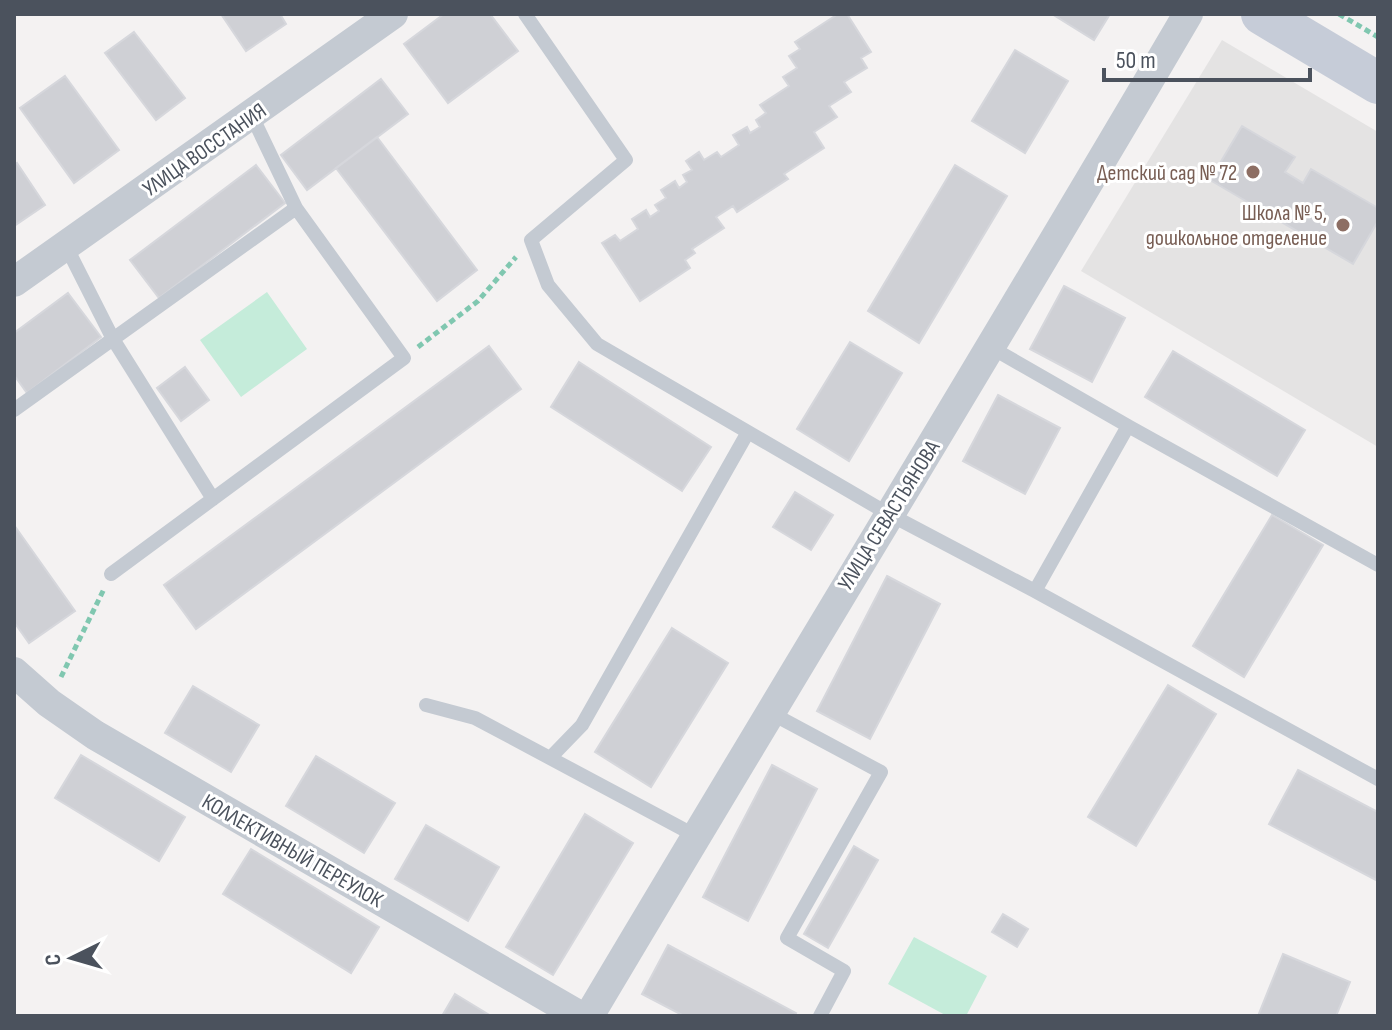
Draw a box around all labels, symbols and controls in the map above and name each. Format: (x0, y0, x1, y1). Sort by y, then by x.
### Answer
scale bar (1104, 32, 1310, 82)
text: 50 m (1116, 46, 1156, 75)
street label: УЛИЦА ВОССТАНИЯ (138, 98, 272, 203)
place label: Детский сад № 72 (1097, 160, 1237, 187)
marker: Детский сад № 72 (1244, 163, 1262, 181)
place label: Школа № 5, дошкольное отделение (1146, 200, 1327, 252)
marker: Школа № 5, дошкольное отделение (1334, 216, 1352, 234)
street label: УЛИЦА СЕВАСТЬЯНОВА (832, 435, 947, 596)
street label: КОЛЛЕКТИВНЫЙ ПЕРЕУЛОК (197, 789, 388, 914)
north arrow (32, 918, 112, 998)
text: С (40, 953, 68, 966)

